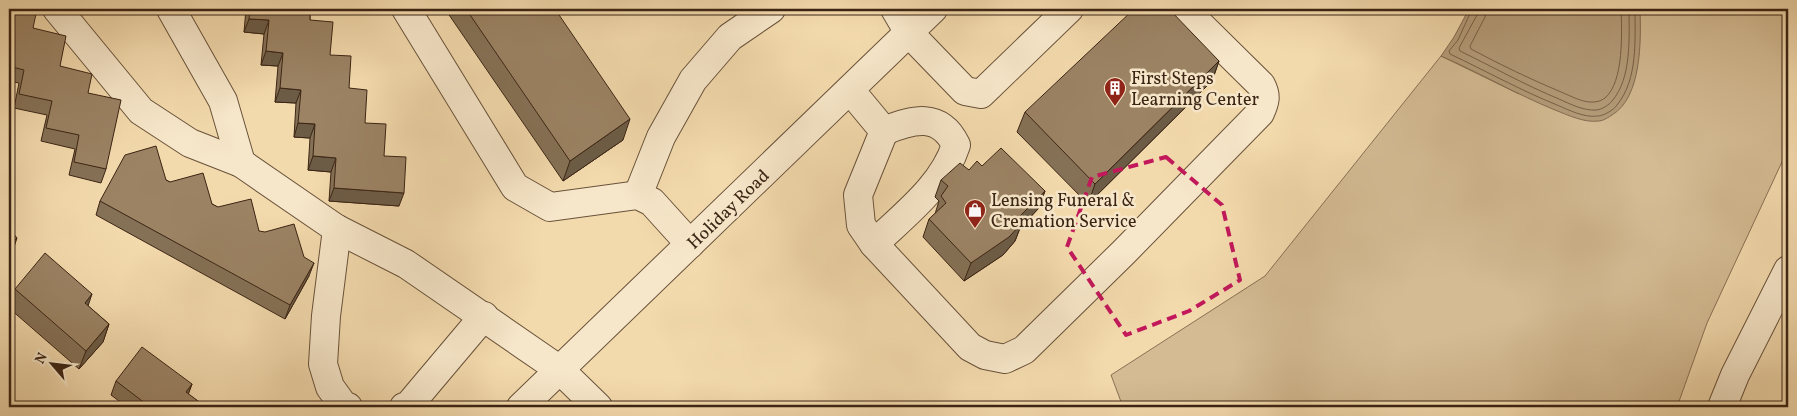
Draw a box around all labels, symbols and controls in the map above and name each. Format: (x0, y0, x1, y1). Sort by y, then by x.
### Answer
place label: First Steps Learning Center (1131, 67, 1260, 113)
building icon: First Steps Learning Center (1103, 76, 1127, 107)
street label: Holiday Road (682, 164, 776, 256)
place label: Lensing Funeral & Cremation Service (991, 189, 1137, 235)
shop icon: Lensing Funeral & Cremation Service (963, 198, 987, 229)
north arrow (28, 338, 78, 388)
text: N (31, 350, 53, 368)

